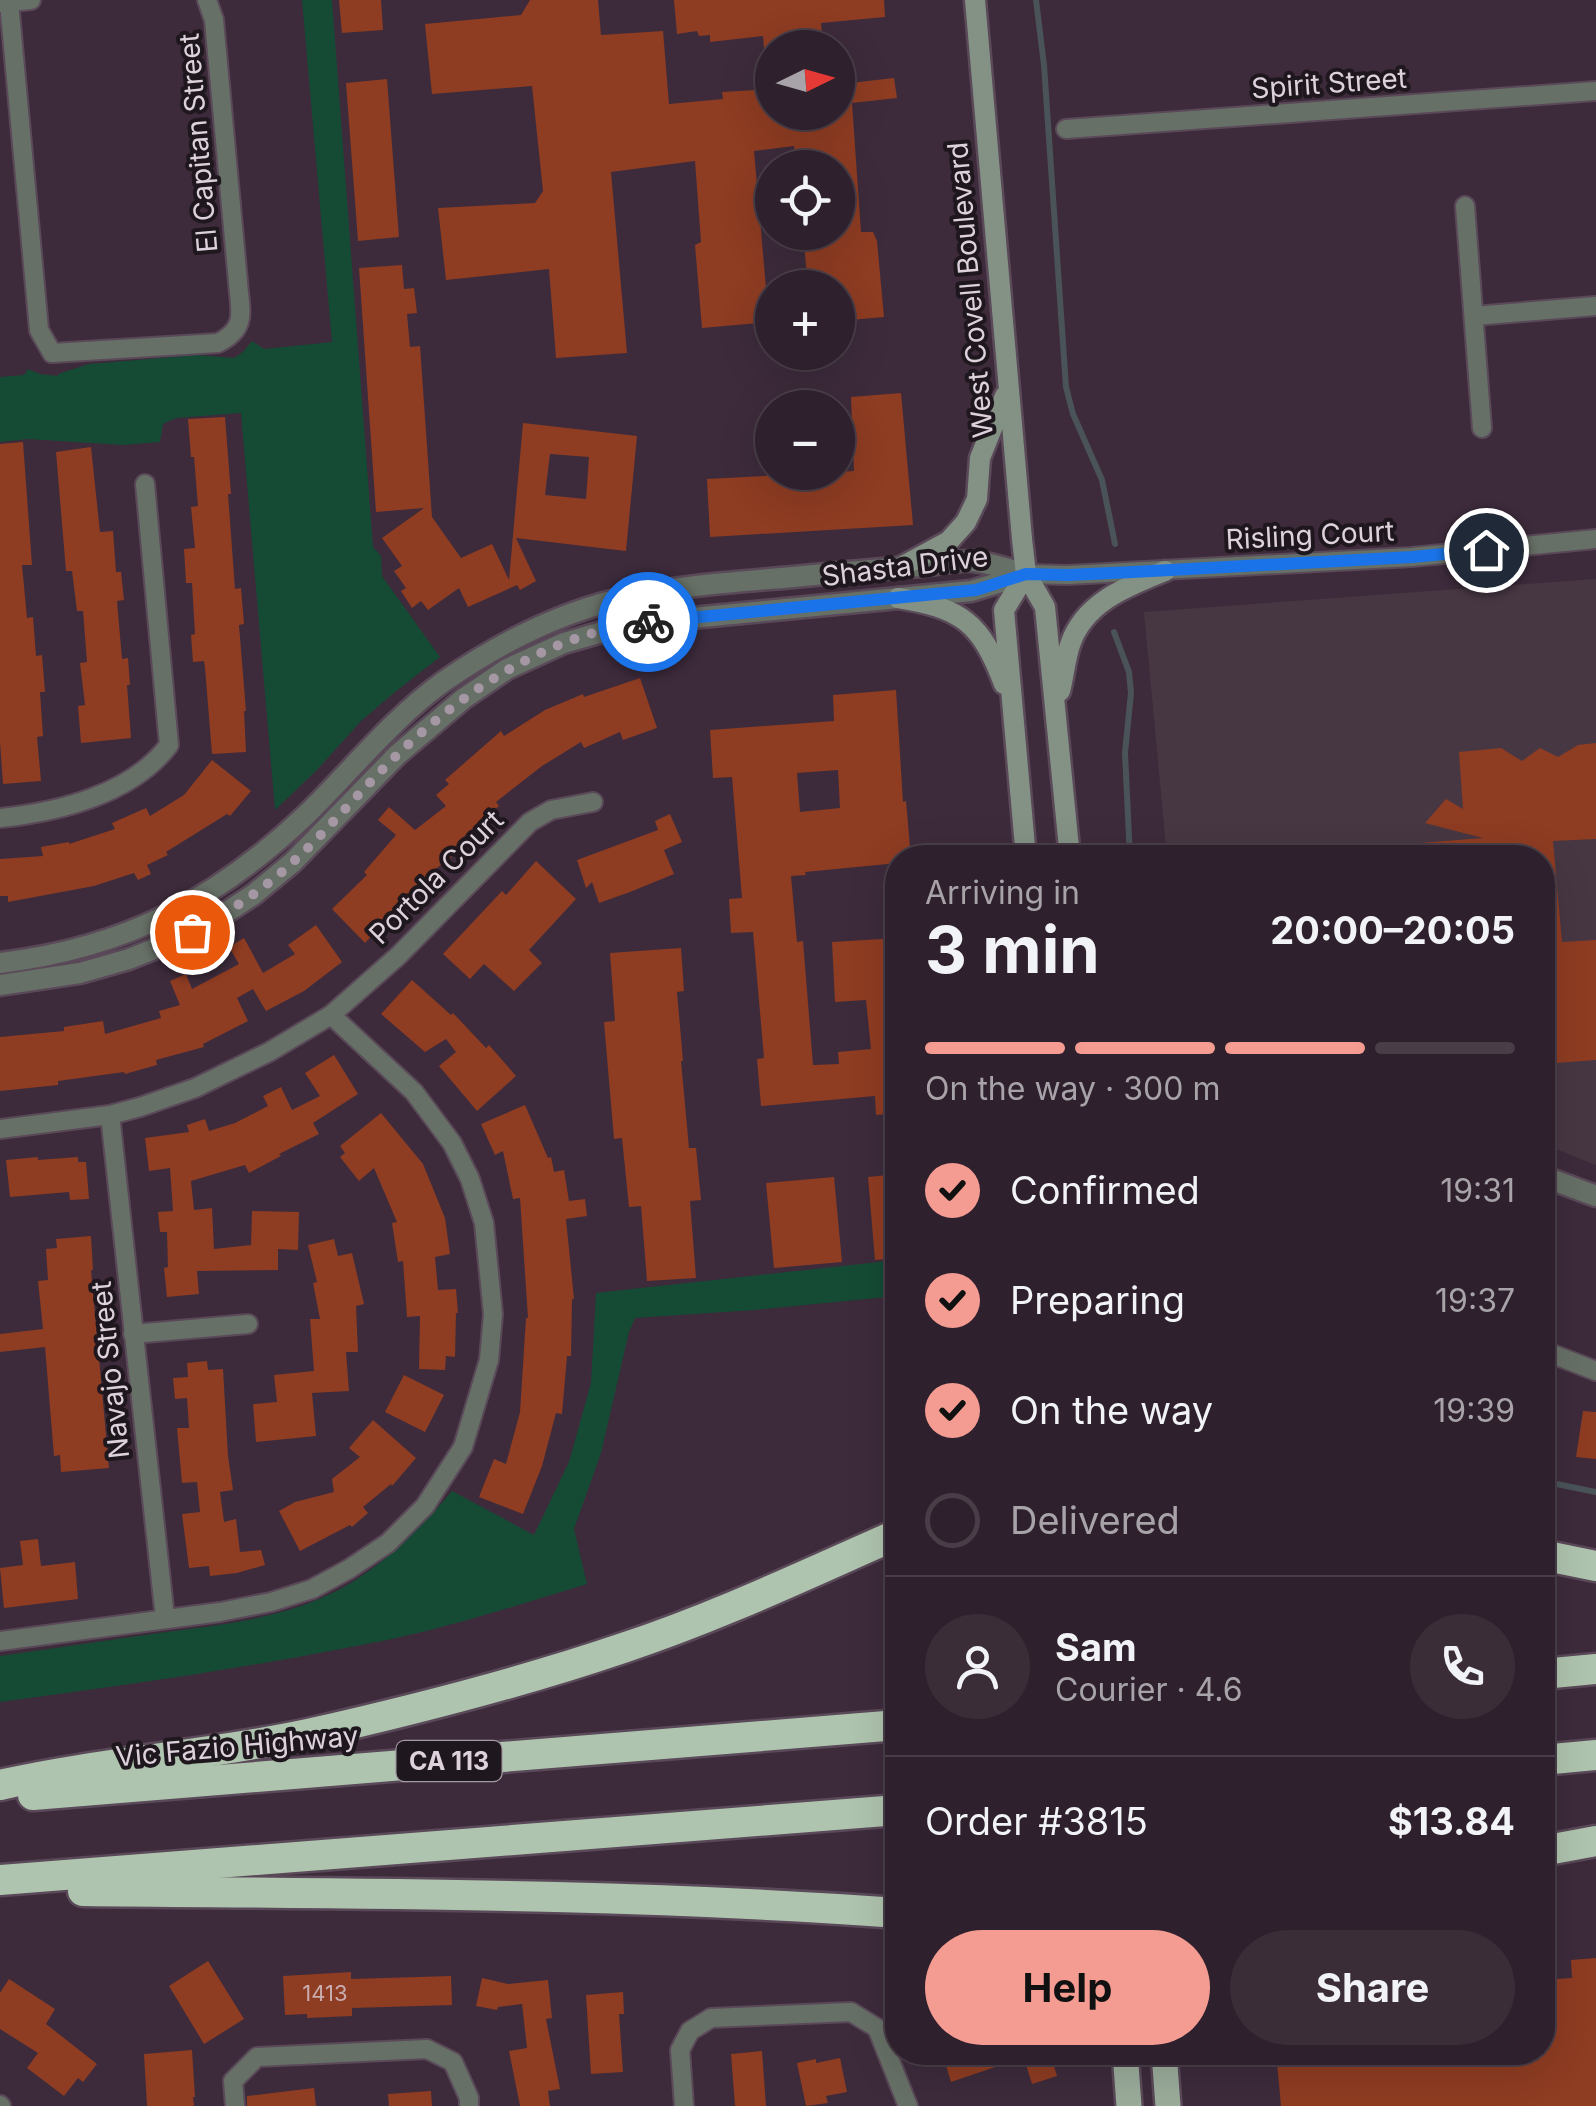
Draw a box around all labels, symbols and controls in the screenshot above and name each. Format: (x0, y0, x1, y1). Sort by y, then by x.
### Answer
north arrow (755, 30, 855, 130)
map controls (755, 30, 855, 490)
street label: El Capitan Street (171, 32, 225, 254)
street label: Spirit Street (1250, 61, 1408, 105)
street label: West Covell Boulevard (940, 141, 1000, 439)
button: locate (755, 150, 855, 250)
button: + (755, 270, 855, 370)
button: − (755, 390, 855, 490)
pin (1444, 508, 1529, 593)
street label: Risling Court (1225, 514, 1395, 556)
icon: home (1459, 523, 1514, 578)
street label: Shasta Drive (820, 539, 990, 593)
courier (598, 572, 698, 672)
icon: bike (621, 595, 676, 650)
street label: Portola Court (362, 803, 510, 951)
text: Arriving in (925, 873, 1080, 912)
pin (150, 890, 235, 975)
icon: bag (165, 905, 220, 960)
text: 20:00–20:05 (1270, 907, 1515, 953)
text: 3 min (925, 910, 1100, 989)
text: On the way · 300 m (925, 1069, 1220, 1108)
icon: check (925, 1163, 980, 1218)
text: Confirmed (1010, 1167, 1200, 1213)
text: 19:31 (1440, 1171, 1515, 1210)
icon: check (925, 1273, 980, 1328)
text: Preparing (1010, 1277, 1185, 1323)
street label: Navajo Street (84, 1280, 136, 1460)
text: 19:37 (1435, 1281, 1515, 1320)
icon: check (925, 1383, 980, 1438)
text: On the way (1010, 1387, 1213, 1433)
text: 19:39 (1433, 1391, 1515, 1430)
text: Delivered (1010, 1497, 1180, 1543)
button: person (925, 1614, 1030, 1719)
button: phone (1410, 1614, 1515, 1719)
text: Sam (1055, 1624, 1137, 1670)
text: Courier · 4.6 (1055, 1670, 1243, 1709)
street label: Vic Fazio Highway (114, 1718, 360, 1774)
road number: CA 113 (396, 1741, 502, 1781)
text: Order #3815 (925, 1798, 1148, 1844)
text: $13.84 (1388, 1798, 1515, 1844)
button: Help (925, 1930, 1210, 2045)
button: Share (1230, 1930, 1515, 2045)
house number: 1413 (302, 1980, 348, 2006)

